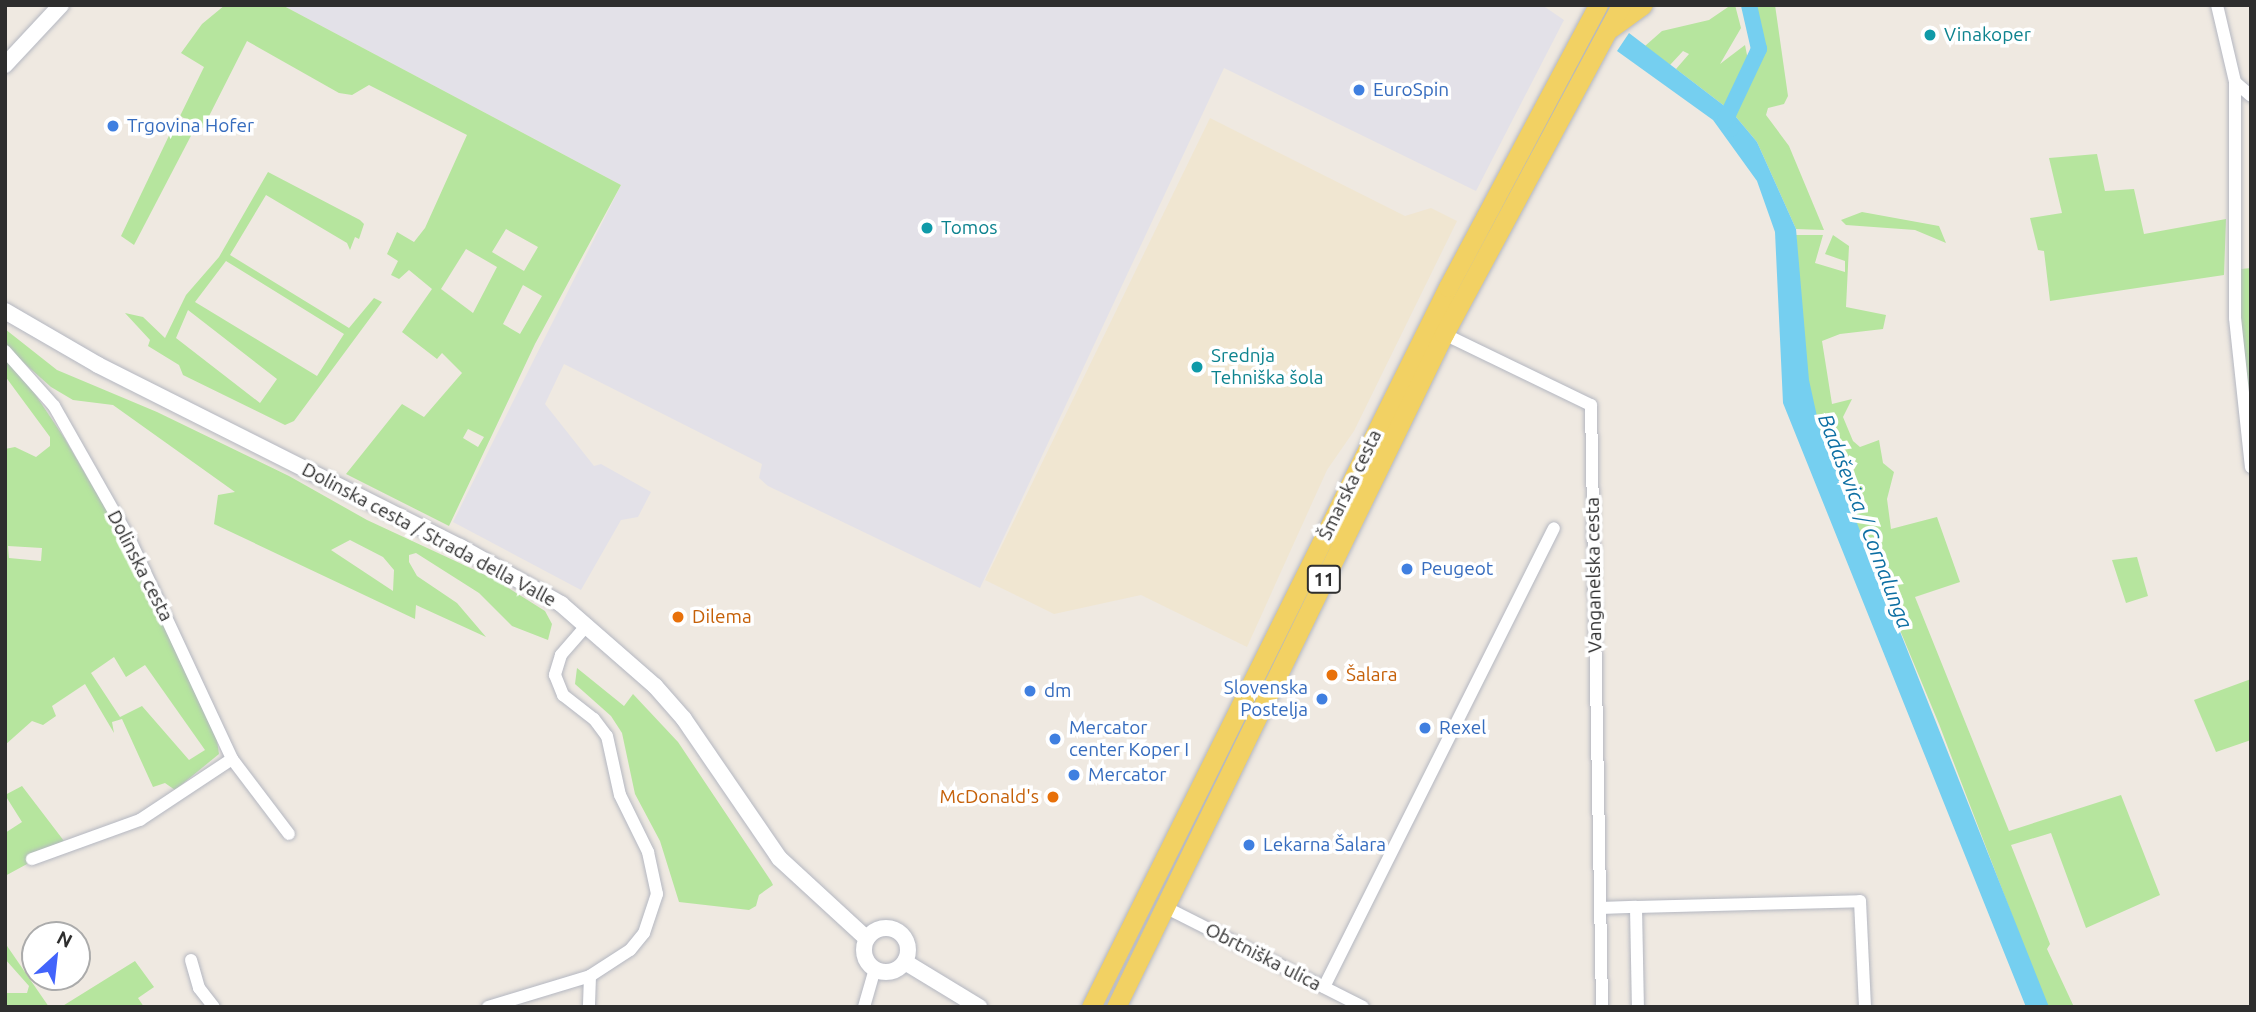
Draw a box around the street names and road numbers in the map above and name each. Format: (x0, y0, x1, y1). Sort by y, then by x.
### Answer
street label: Šmarska cesta (1313, 426, 1387, 544)
street label: Dolinska cesta / Strada della Valle (298, 458, 560, 612)
street label: Vanganelska cesta (1581, 497, 1607, 653)
street label: Dolinska cesta (102, 507, 178, 625)
road number: 11 (1306, 564, 1342, 594)
street label: Obrtniška ulica (1201, 918, 1325, 996)

